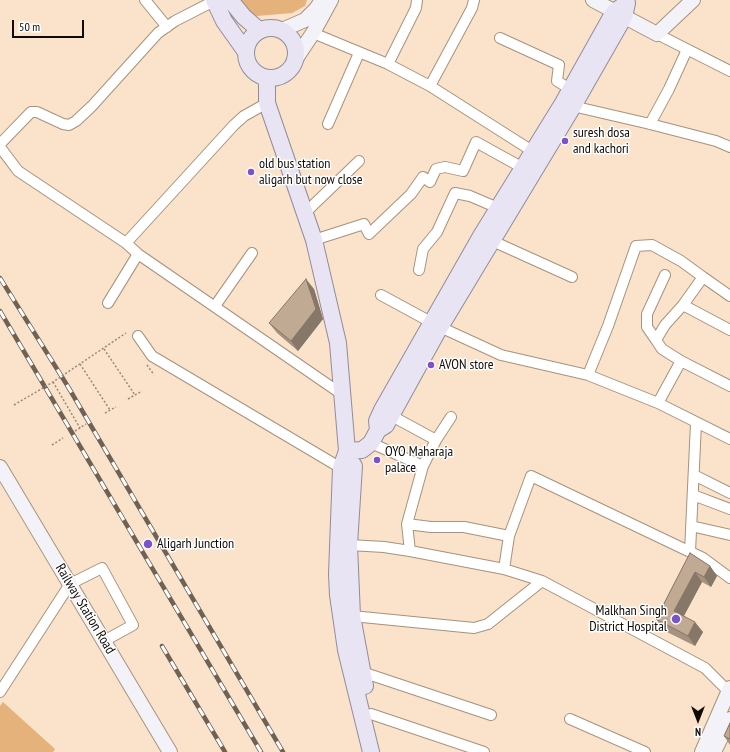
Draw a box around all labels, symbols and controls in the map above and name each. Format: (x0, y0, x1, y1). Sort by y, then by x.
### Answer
scale bar (14, 12, 86, 38)
text: 50 m (19, 19, 40, 34)
place label: suresh dosa and kachori (573, 125, 630, 158)
marker: suresh dosa and kachori (560, 136, 570, 146)
place label: old bus station aligarh but now close (259, 156, 363, 188)
marker: old bus station aligarh but now close (246, 167, 256, 177)
place label: AVON store (439, 357, 494, 373)
marker: AVON store (426, 360, 436, 370)
place label: OYO Maharaja palace (385, 444, 453, 476)
marker: OYO Maharaja palace (372, 455, 382, 465)
place label: Aligarh Junction (157, 536, 234, 552)
marker: Aligarh Junction (142, 538, 154, 550)
street label: Railway Station Road (52, 561, 118, 657)
place label: Malkhan Singh District Hospital (589, 603, 667, 636)
marker: Malkhan Singh District Hospital (670, 613, 682, 625)
north arrow (678, 700, 718, 740)
text: N (695, 725, 701, 739)

